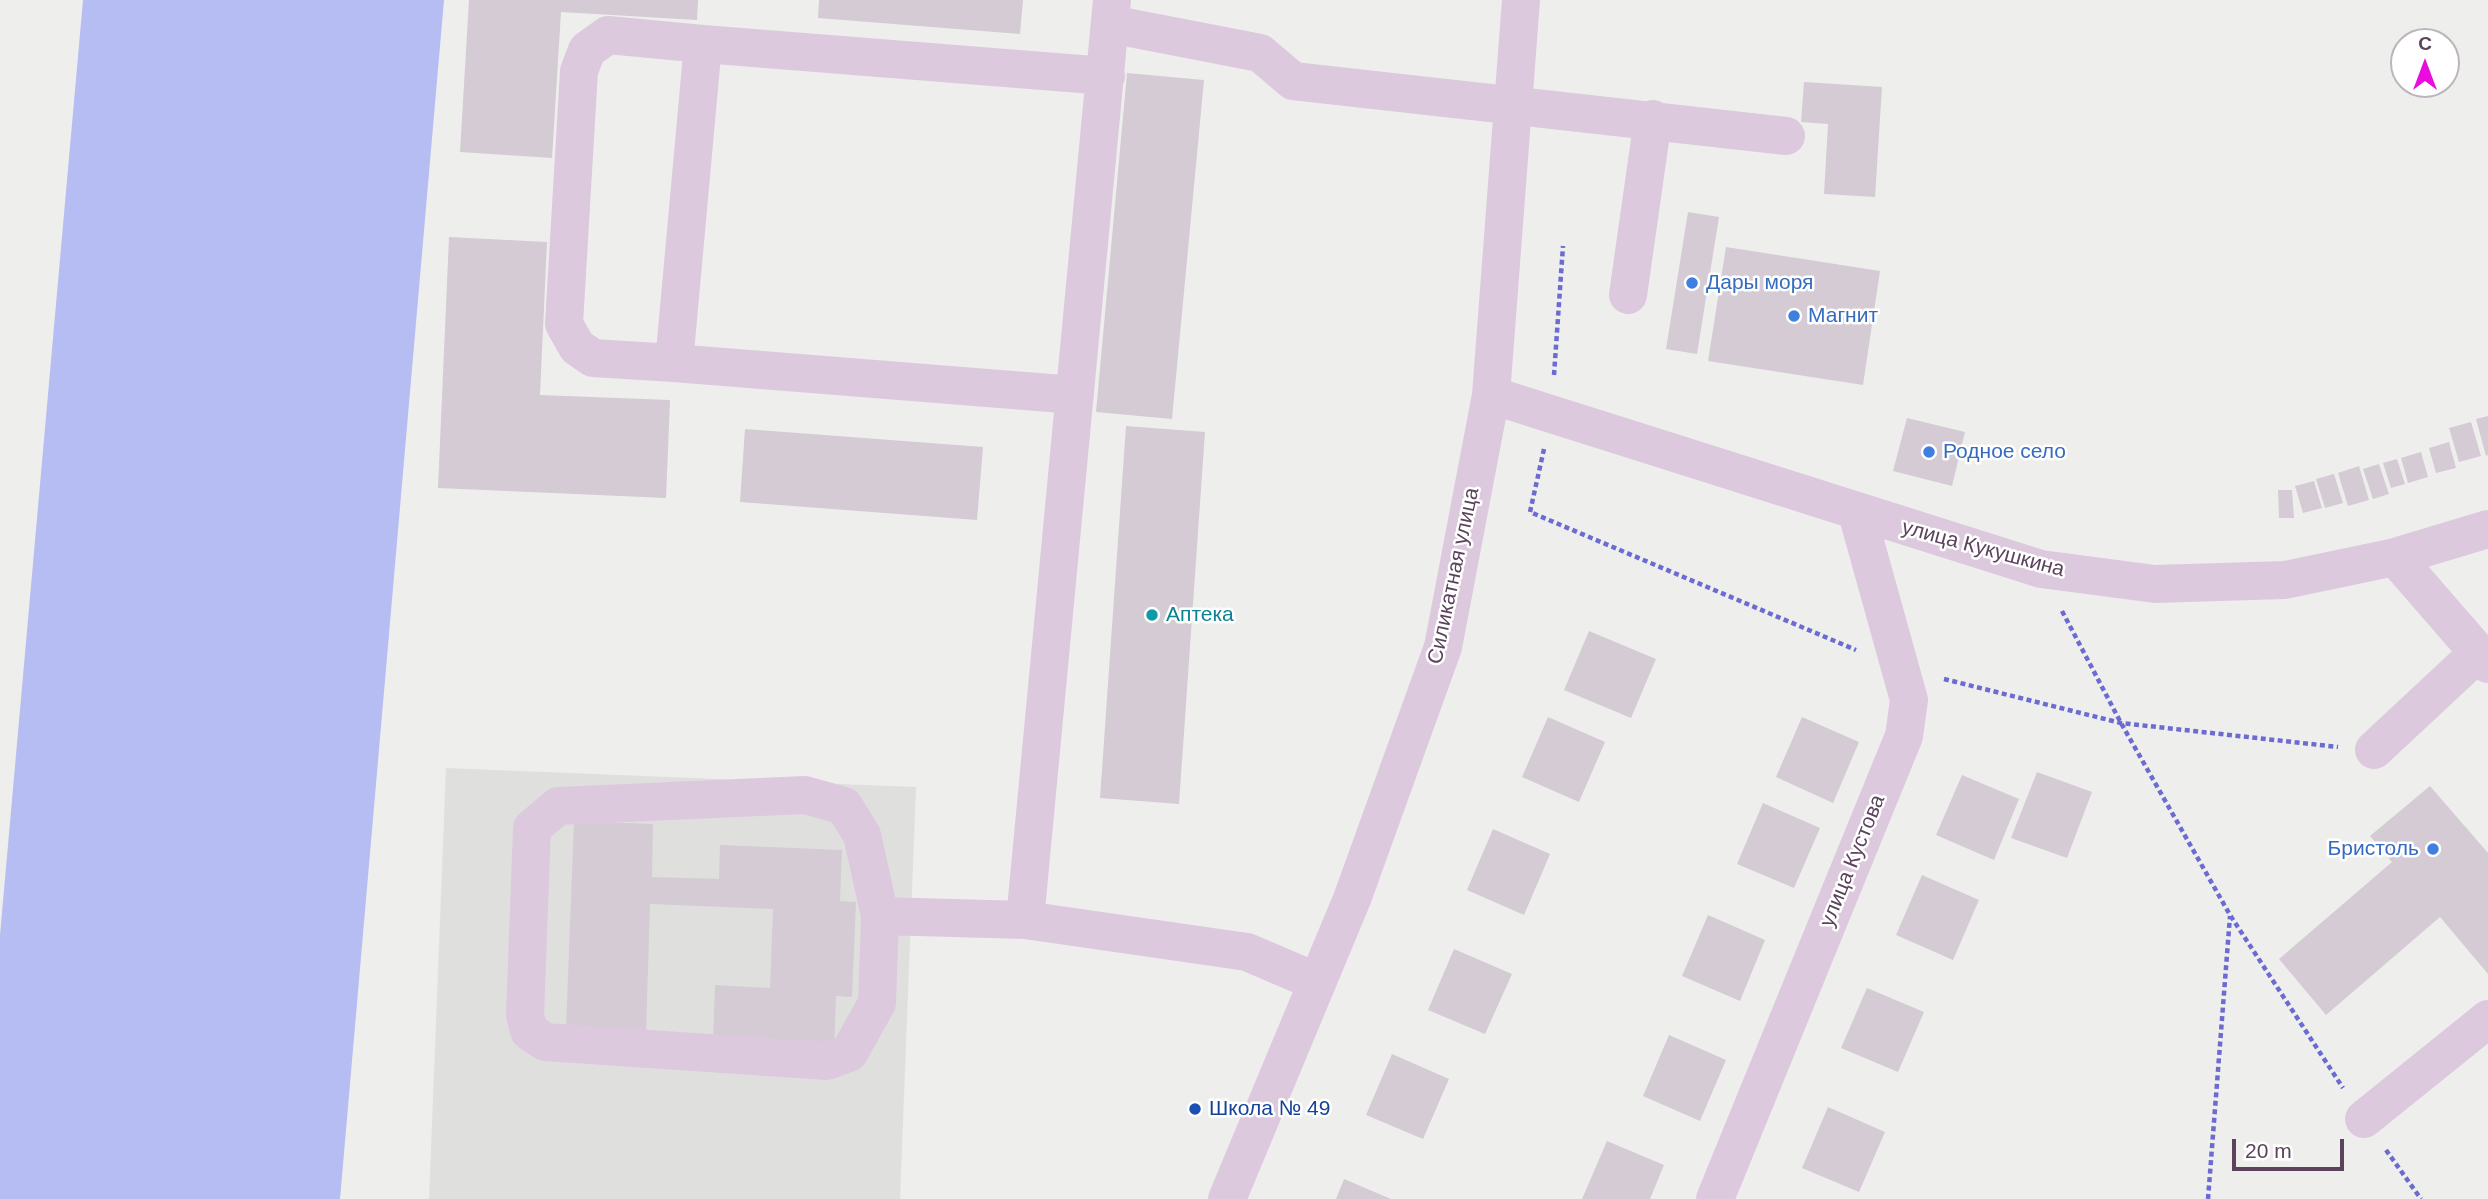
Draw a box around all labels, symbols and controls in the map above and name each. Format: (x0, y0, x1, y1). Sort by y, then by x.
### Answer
north arrow (2390, 28, 2460, 98)
text: С (2418, 33, 2432, 54)
place label: Дары моря (1706, 270, 1813, 296)
marker: Дары моря (1684, 275, 1700, 291)
place label: Магнит (1808, 303, 1878, 329)
marker: Магнит (1786, 308, 1802, 324)
place label: Родное село (1943, 439, 2066, 465)
marker: Родное село (1921, 444, 1937, 460)
street label: Силикатная улица (1423, 486, 1485, 666)
street label: улица Кукушкина (1899, 515, 2067, 583)
place label: Аптека (1166, 602, 1234, 628)
marker: Аптека (1144, 607, 1160, 623)
street label: улица Кустова (1815, 791, 1891, 931)
place label: Бристоль (2328, 836, 2419, 862)
marker: Бристоль (2425, 841, 2441, 857)
place label: Школа № 49 (1209, 1096, 1330, 1122)
marker: Школа № 49 (1187, 1101, 1203, 1117)
scale bar (2236, 1126, 2348, 1170)
text: 20 m (2245, 1139, 2292, 1162)

